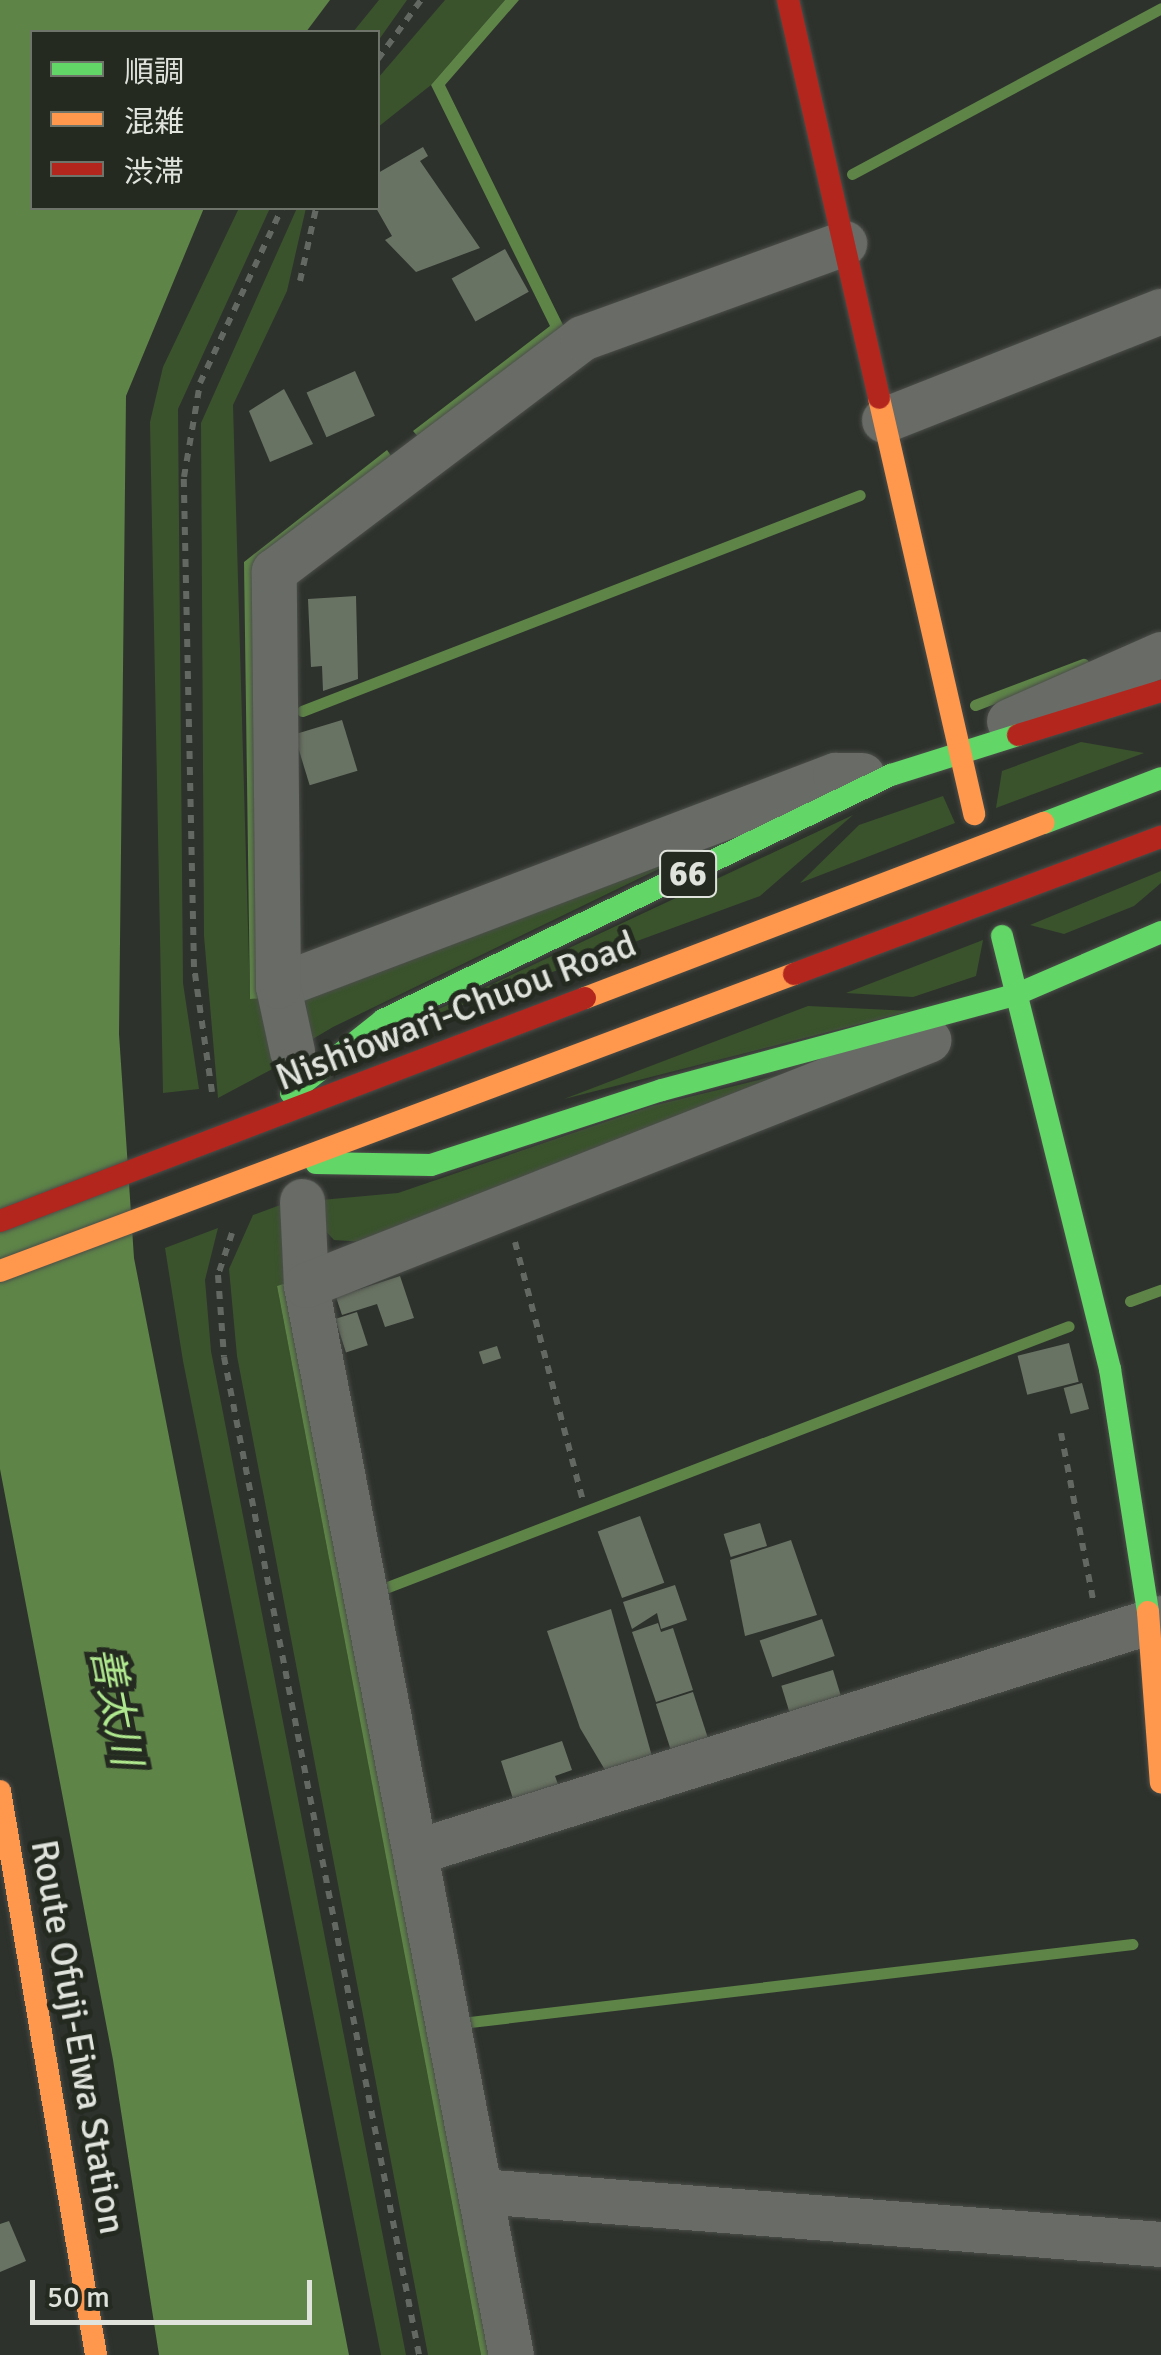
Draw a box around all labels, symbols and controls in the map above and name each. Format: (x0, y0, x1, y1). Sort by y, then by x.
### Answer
legend (30, 30, 380, 210)
text: 順調 (124, 54, 184, 91)
text: 混雑 (124, 104, 184, 141)
text: 渋滞 (124, 154, 184, 191)
road number: 66 (658, 844, 718, 904)
street label: Nishiowari-Chuou Road (269, 921, 643, 1101)
water label: 善太川 (81, 1643, 151, 1769)
street label: Route Ofuji-Eiwa Station (21, 1836, 135, 2238)
scale bar (35, 2260, 318, 2322)
text: 50 m (47, 2279, 110, 2316)

